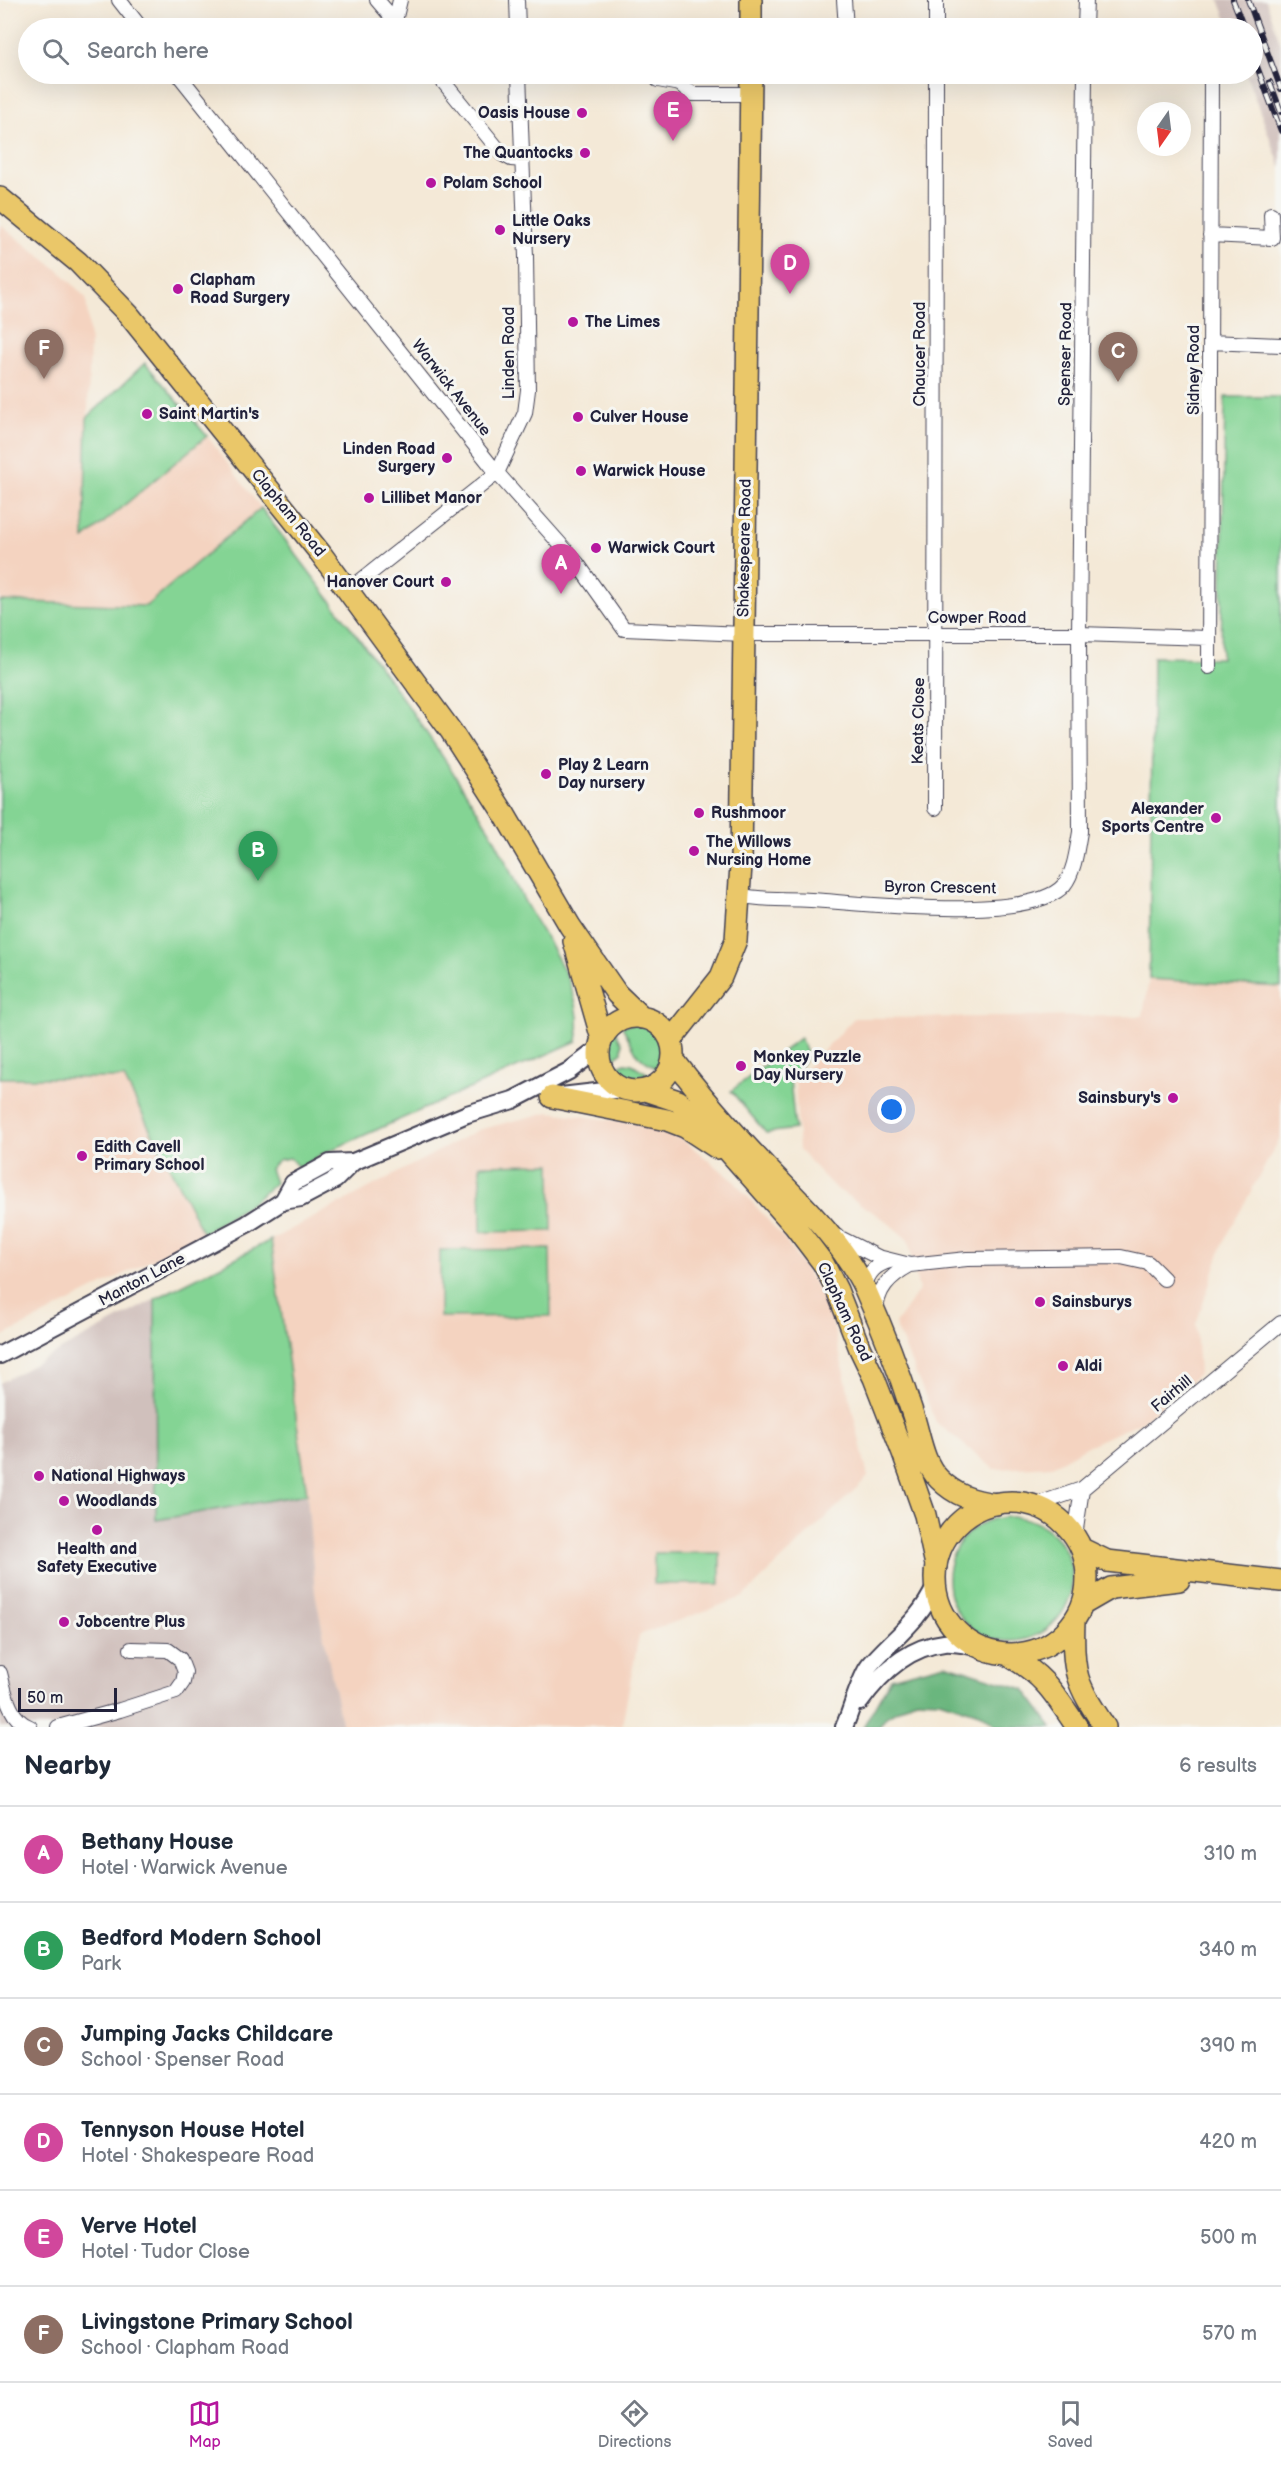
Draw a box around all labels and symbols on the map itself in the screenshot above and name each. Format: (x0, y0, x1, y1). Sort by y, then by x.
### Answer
pin: E (654, 92, 692, 141)
north arrow (1137, 102, 1191, 156)
place label: Oasis House (478, 104, 570, 123)
marker: Oasis House (575, 106, 589, 120)
place label: The Quantocks (463, 144, 573, 163)
marker: The Quantocks (578, 146, 592, 160)
place label: Polam School (443, 174, 542, 193)
marker: Polam School (424, 176, 438, 190)
place label: Little Oaks Nursery (512, 212, 591, 249)
marker: Little Oaks Nursery (493, 223, 507, 237)
pin: D (770, 244, 810, 294)
place label: Clapham Road Surgery (190, 271, 291, 308)
marker: Clapham Road Surgery (171, 282, 185, 296)
street label: Chaucer Road (911, 302, 930, 406)
street label: Spenser Road (1056, 302, 1076, 406)
street label: Linden Road (500, 307, 519, 399)
place label: The Limes (585, 313, 660, 332)
marker: The Limes (566, 315, 580, 329)
street label: Sidney Road (1185, 325, 1204, 415)
pin: F (24, 330, 63, 379)
pin: C (1098, 332, 1138, 382)
street label: Warwick Avenue (407, 336, 495, 440)
place label: Saint Martin's (159, 405, 259, 424)
marker: Saint Martin's (140, 407, 154, 421)
place label: Culver House (590, 408, 689, 427)
marker: Culver House (571, 410, 585, 424)
place label: Linden Road Surgery (343, 440, 436, 477)
marker: Linden Road Surgery (440, 451, 454, 465)
place label: Warwick House (593, 462, 705, 481)
marker: Warwick House (574, 464, 588, 478)
street label: Clapham Road (247, 465, 329, 561)
street label: Shakespeare Road (734, 479, 756, 617)
place label: Lillibet Manor (381, 489, 482, 508)
marker: Lillibet Manor (362, 491, 376, 505)
place label: Warwick Court (608, 539, 715, 558)
marker: Warwick Court (589, 541, 603, 555)
pin: A (542, 544, 580, 594)
place label: Hanover Court (327, 573, 435, 592)
marker: Hanover Court (439, 575, 453, 589)
street label: Cowper Road (928, 609, 1026, 628)
street label: Keats Close (909, 677, 929, 765)
place label: Play 2 Learn Day nursery (558, 756, 649, 793)
marker: Play 2 Learn Day nursery (539, 767, 553, 781)
place label: Alexander Sports Centre (1102, 800, 1205, 837)
place label: Rushmoor (711, 804, 786, 823)
marker: Rushmoor (692, 806, 706, 820)
marker: Alexander Sports Centre (1209, 811, 1223, 825)
pin: B (238, 832, 278, 881)
place label: The Willows Nursing Home (706, 833, 811, 870)
marker: The Willows Nursing Home (687, 844, 701, 858)
street label: Byron Crescent (884, 878, 996, 898)
place label: Monkey Puzzle Day Nursery (753, 1048, 861, 1085)
marker: Monkey Puzzle Day Nursery (734, 1059, 748, 1073)
place label: Sainsbury's (1078, 1089, 1161, 1108)
marker: Sainsbury's (1166, 1091, 1180, 1105)
your location (877, 1095, 906, 1124)
place label: Edith Cavell Primary School (94, 1138, 204, 1175)
marker: Edith Cavell Primary School (75, 1149, 89, 1163)
street label: Manton Lane (96, 1249, 189, 1311)
street label: Clapham Road (813, 1259, 875, 1365)
place label: Sainsburys (1052, 1293, 1132, 1312)
marker: Sainsburys (1033, 1295, 1047, 1309)
place label: Aldi (1074, 1357, 1102, 1376)
marker: Aldi (1056, 1359, 1070, 1373)
street label: Fairhill (1148, 1371, 1196, 1417)
place label: National Highways (51, 1467, 185, 1486)
marker: National Highways (32, 1469, 46, 1483)
place label: Woodlands (76, 1492, 157, 1511)
marker: Woodlands (57, 1494, 71, 1508)
marker: Health and Safety Executive (90, 1523, 104, 1537)
place label: Health and Safety Executive (37, 1540, 157, 1577)
place label: Jobcentre Plus (76, 1613, 185, 1632)
marker: Jobcentre Plus (57, 1615, 71, 1629)
scale bar (18, 1685, 117, 1712)

